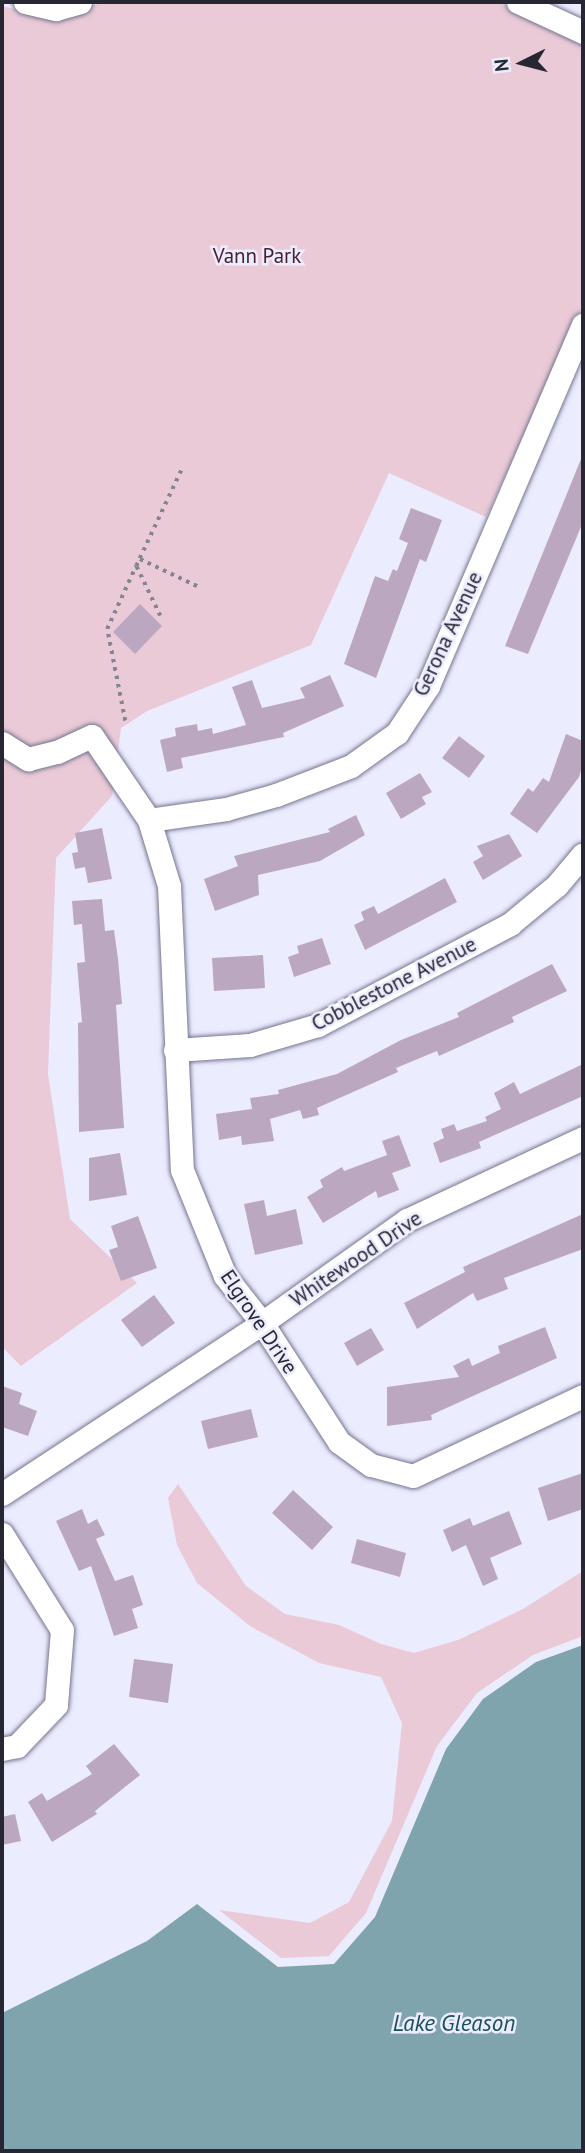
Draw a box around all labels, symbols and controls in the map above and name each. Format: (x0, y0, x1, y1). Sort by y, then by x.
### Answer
north arrow (487, 28, 557, 98)
text: N (489, 58, 514, 73)
park label: Vann Park (213, 243, 301, 269)
street label: Gerona Avenue (408, 567, 488, 701)
street label: Cobblestone Avenue (307, 931, 481, 1037)
street label: Whitewood Drive (285, 1206, 427, 1312)
street label: Elgrove Drive (215, 1265, 303, 1379)
water label: Lake Gleason (393, 2009, 515, 2037)

